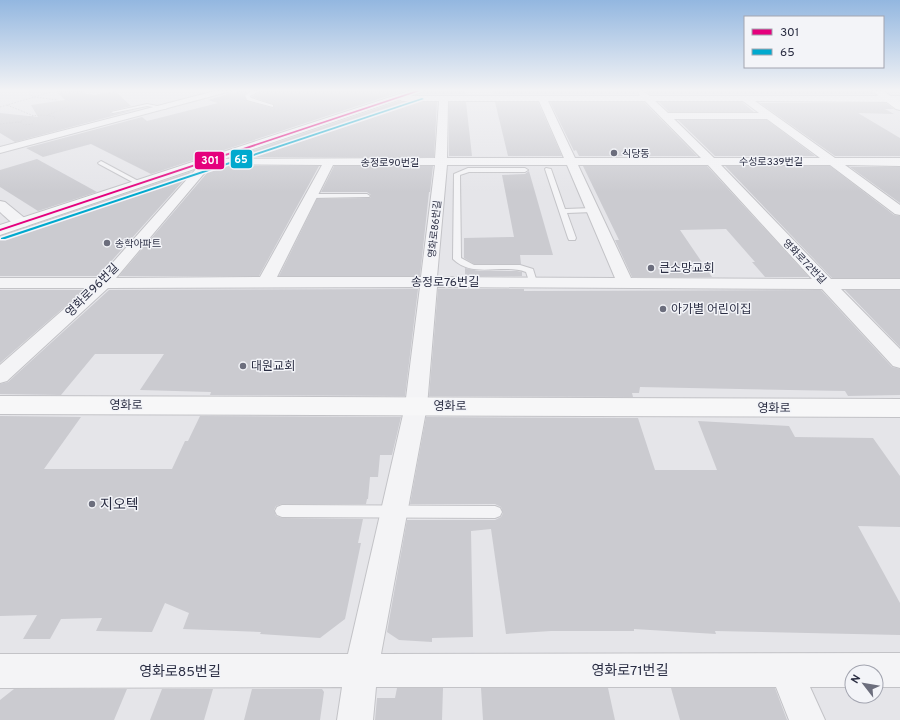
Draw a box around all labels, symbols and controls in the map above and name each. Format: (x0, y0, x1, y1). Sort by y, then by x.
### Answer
legend (744, 16, 884, 68)
text: 301 (780, 25, 799, 41)
text: 65 (780, 45, 795, 61)
marker: 식당동 (609, 148, 619, 158)
place label: 식당동 (622, 148, 650, 161)
line badge: 65 (230, 149, 253, 169)
line badge: 301 (194, 151, 225, 170)
text: 65 (234, 153, 248, 167)
text: 301 (201, 154, 219, 168)
street label: 수성로339번길 (739, 156, 803, 169)
street label: 송정로90번길 (361, 157, 419, 170)
street label: 영화로86번길 (426, 200, 445, 259)
street label: 영화로72번길 (779, 237, 828, 287)
marker: 송학아파트 (102, 238, 112, 248)
place label: 송학아파트 (115, 238, 161, 251)
street label: 영화로96번길 (62, 260, 123, 321)
place label: 큰소망교회 (659, 261, 714, 277)
marker: 큰소망교회 (646, 263, 656, 273)
street label: 송정로76번길 (411, 275, 479, 291)
place label: 아가별 어린이집 (671, 302, 751, 318)
marker: 아가별 어린이집 (658, 304, 668, 314)
place label: 대원교회 (251, 359, 295, 375)
marker: 대원교회 (238, 361, 248, 371)
street label: 영화로 (109, 398, 143, 414)
street label: 영화로 (433, 399, 467, 415)
street label: 영화로 (757, 401, 791, 417)
place label: 지오텍 (100, 497, 139, 514)
marker: 지오텍 (87, 499, 97, 509)
street label: 영화로71번길 (591, 663, 669, 680)
street label: 영화로85번길 (139, 664, 221, 681)
north arrow (844, 664, 884, 704)
text: N (848, 672, 864, 686)

